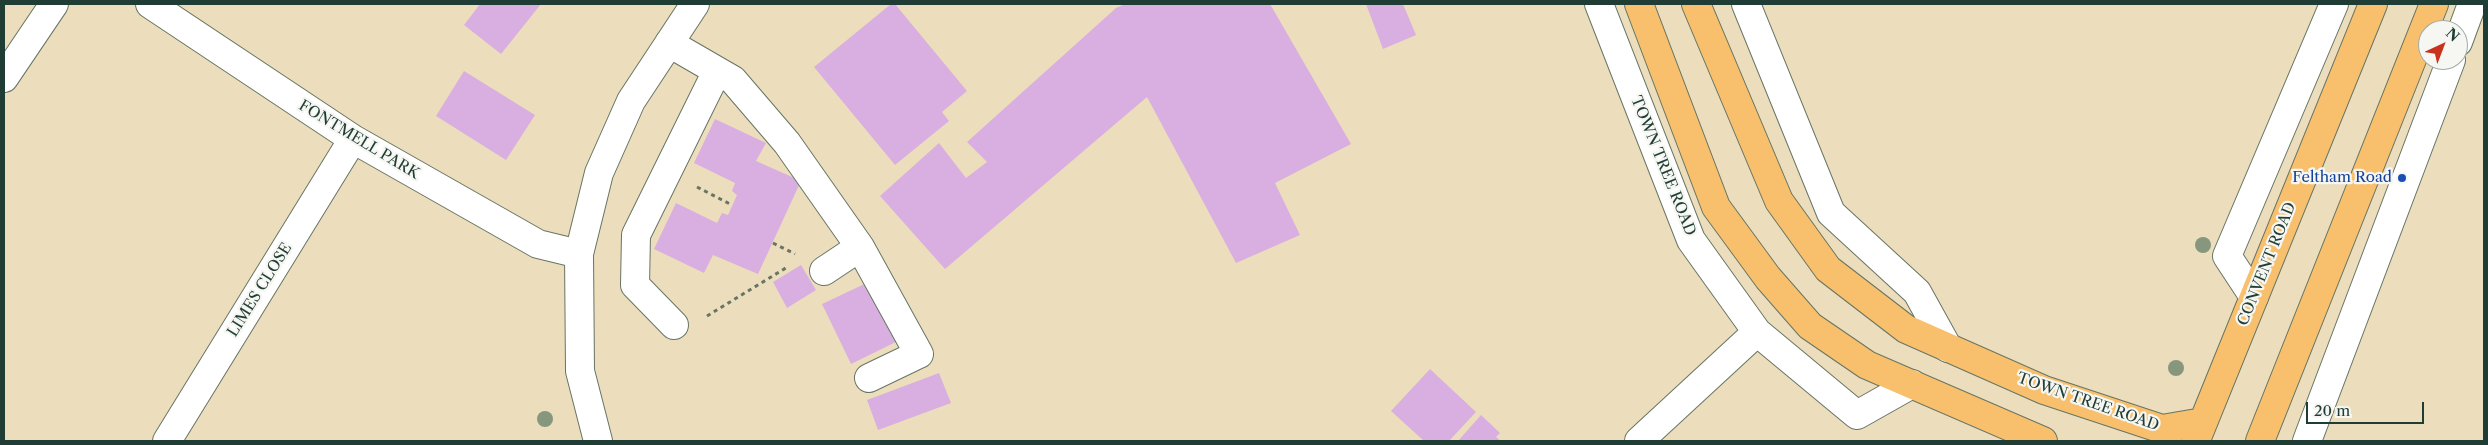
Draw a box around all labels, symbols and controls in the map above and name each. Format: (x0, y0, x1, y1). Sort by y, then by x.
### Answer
north arrow (2418, 20, 2468, 70)
text: N (2442, 24, 2463, 45)
street label: TOWN TREE ROAD (1627, 94, 1699, 238)
street label: FONTMELL PARK (295, 97, 423, 183)
place label: Feltham Road (2292, 169, 2392, 187)
marker: Feltham Road (2396, 172, 2408, 184)
street label: CONVENT ROAD (2234, 200, 2300, 328)
street label: LIMES CLOSE (224, 240, 296, 340)
street label: TOWN TREE ROAD (2015, 369, 2161, 435)
scale bar (2308, 392, 2426, 424)
text: 20 m (2314, 401, 2350, 420)

